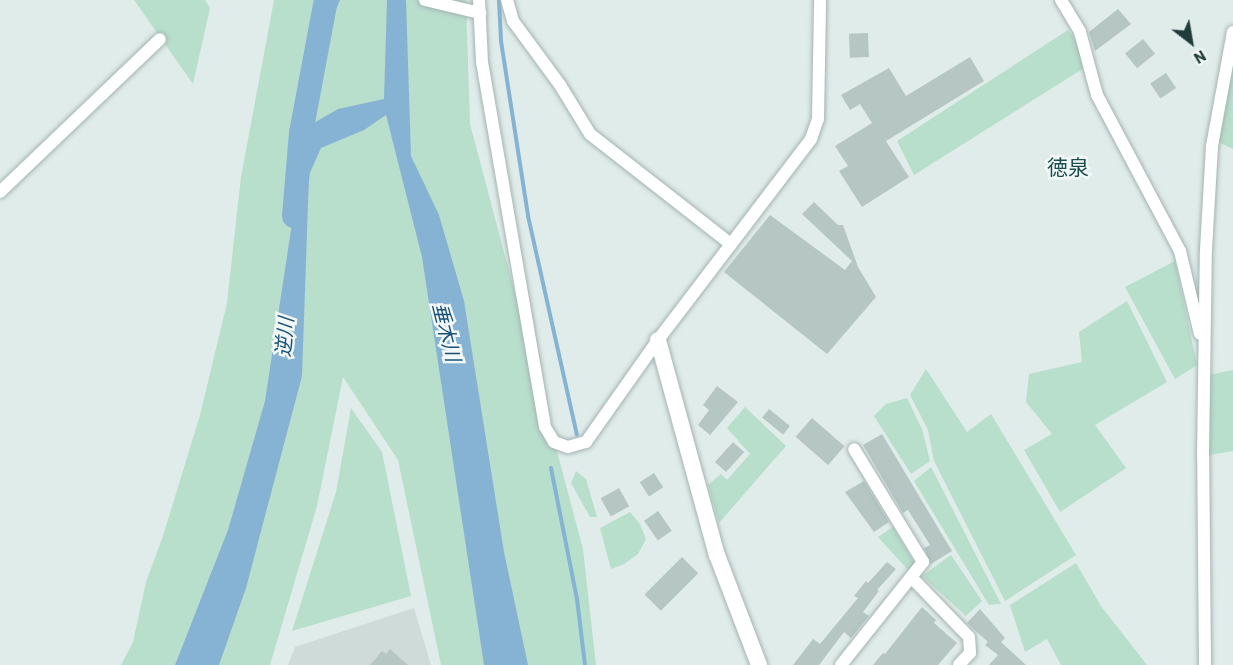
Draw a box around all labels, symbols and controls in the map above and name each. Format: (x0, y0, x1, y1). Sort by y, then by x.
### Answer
north arrow (1161, 12, 1221, 72)
text: N (1191, 47, 1210, 69)
district label: 徳泉 (1047, 154, 1089, 180)
water label: 垂木川 (428, 300, 466, 364)
water label: 逆川 (270, 316, 298, 358)

